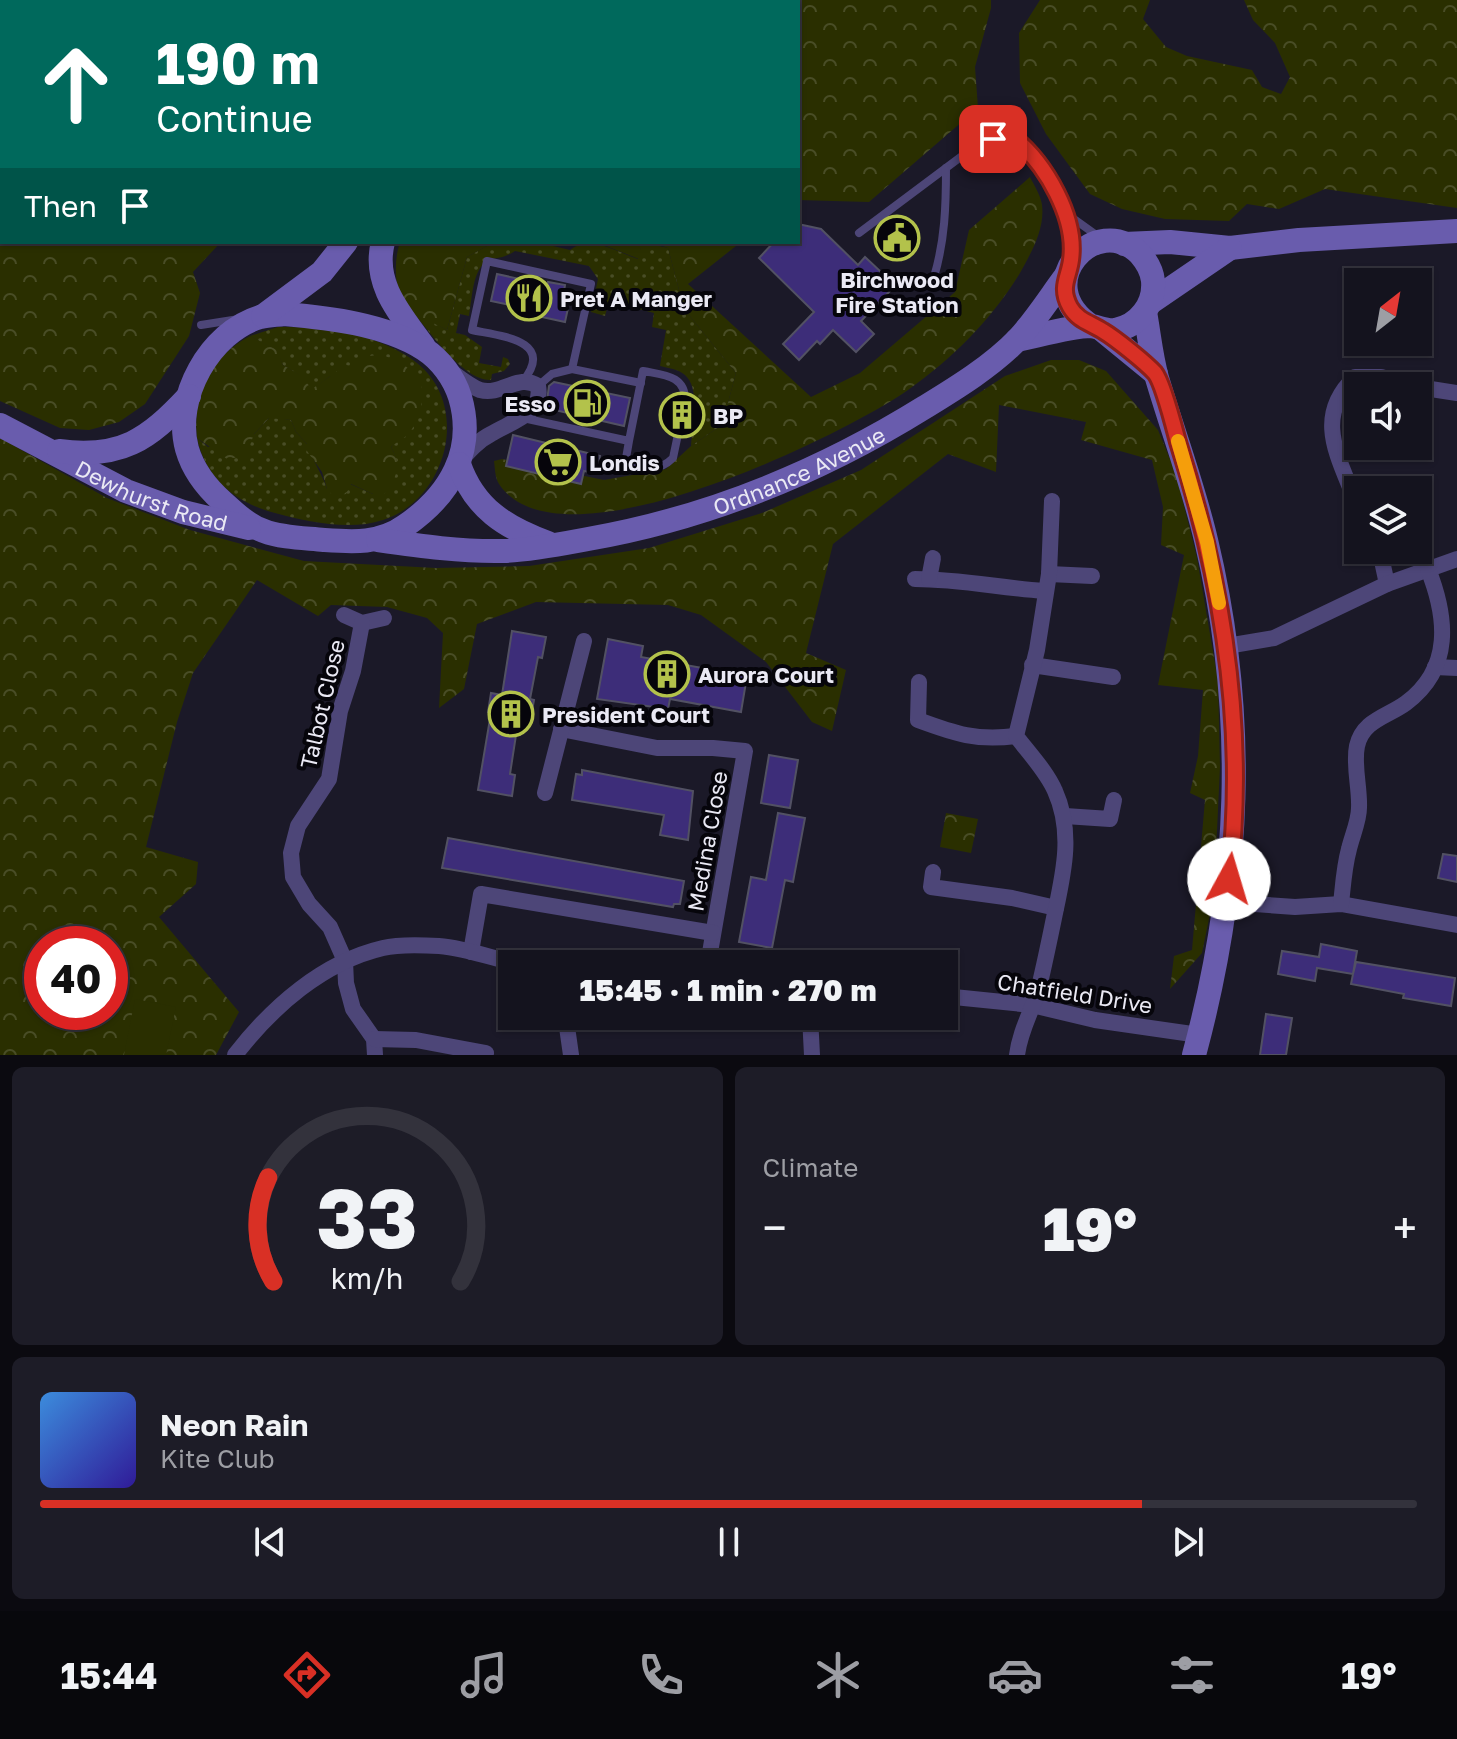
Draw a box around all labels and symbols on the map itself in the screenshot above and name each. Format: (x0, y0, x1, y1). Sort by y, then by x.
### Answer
pin (959, 105, 1027, 173)
public building icon: Birchwood Fire Station (873, 214, 921, 262)
place label: Birchwood Fire Station (835, 266, 959, 318)
north arrow (1344, 268, 1432, 356)
restaurant icon: Pret A Manger (505, 274, 553, 322)
place label: Pret A Manger (560, 285, 712, 312)
fuel station icon: Esso (563, 379, 611, 427)
place label: Esso (504, 390, 556, 417)
building icon: BP (658, 391, 706, 439)
place label: BP (713, 402, 744, 429)
street label: Ordnance Avenue (709, 420, 889, 520)
supermarket icon: Londis (534, 438, 582, 486)
place label: Londis (589, 449, 660, 476)
street label: Dewhurst Road (71, 454, 230, 536)
street label: Talbot Close (294, 637, 350, 771)
building icon: Aurora Court (643, 650, 691, 698)
place label: Aurora Court (698, 661, 834, 688)
building icon: President Court (487, 690, 535, 738)
place label: President Court (542, 701, 710, 728)
street label: Medina Close (681, 769, 733, 913)
position arrow (1187, 837, 1271, 921)
speed limit sign: 40 (24, 926, 128, 1030)
street label: Chatfield Drive (996, 967, 1154, 1019)

